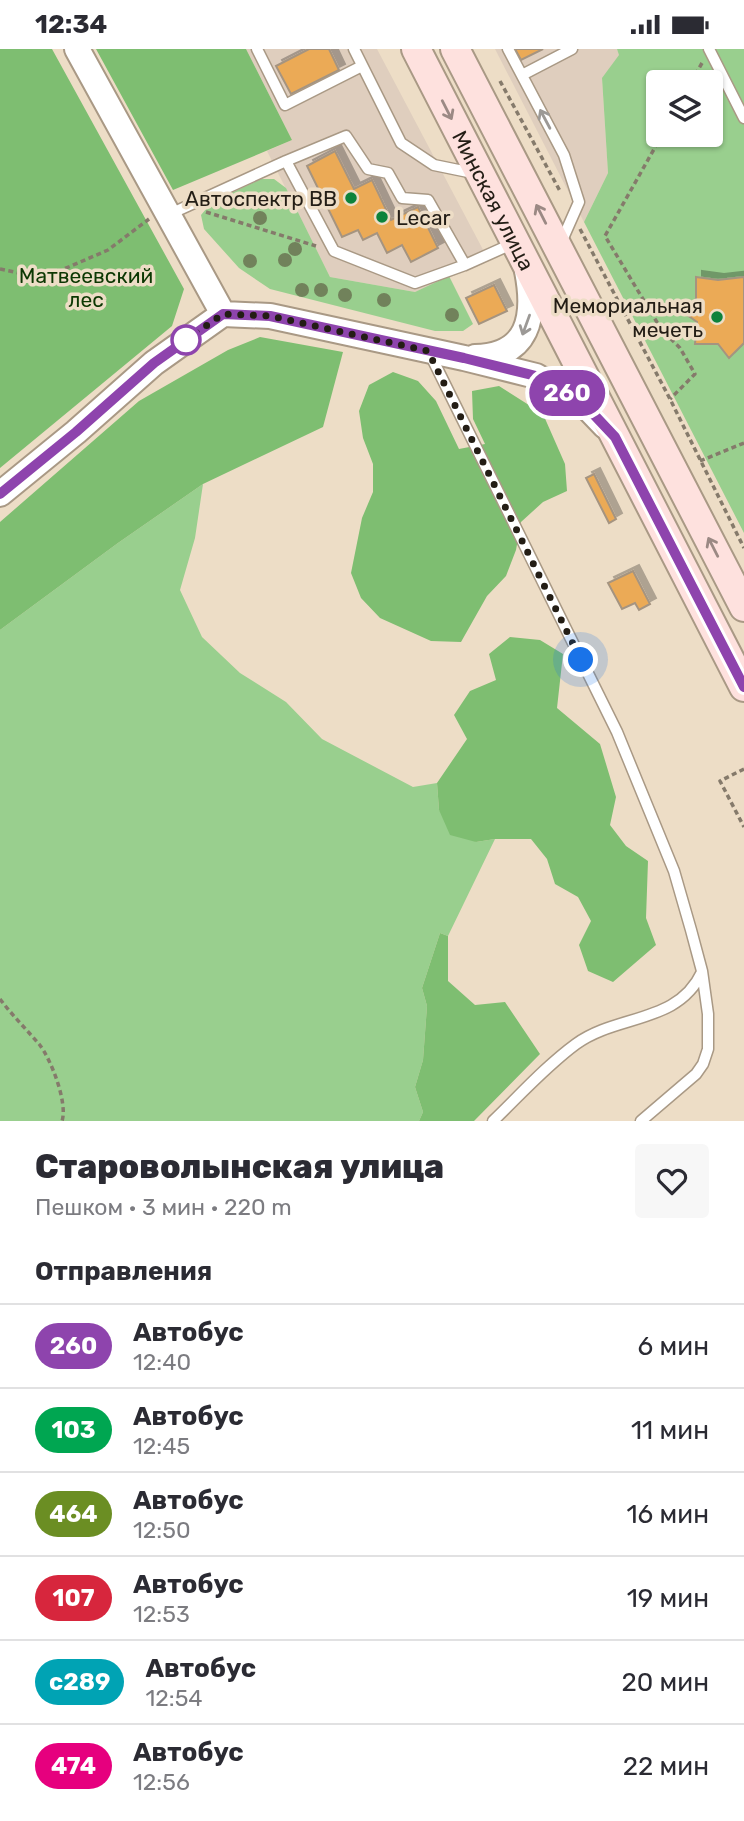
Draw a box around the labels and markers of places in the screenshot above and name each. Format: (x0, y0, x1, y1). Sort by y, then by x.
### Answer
place label: Автоспектр ВВ (185, 186, 337, 211)
marker: Автоспектр ВВ (343, 190, 359, 206)
place label: Lecar (396, 205, 451, 230)
marker: Lecar (374, 209, 390, 225)
place label: Мемориальная мечеть (553, 293, 703, 342)
marker: Мемориальная мечеть (709, 309, 725, 325)
unlabelled marker (171, 325, 201, 355)

